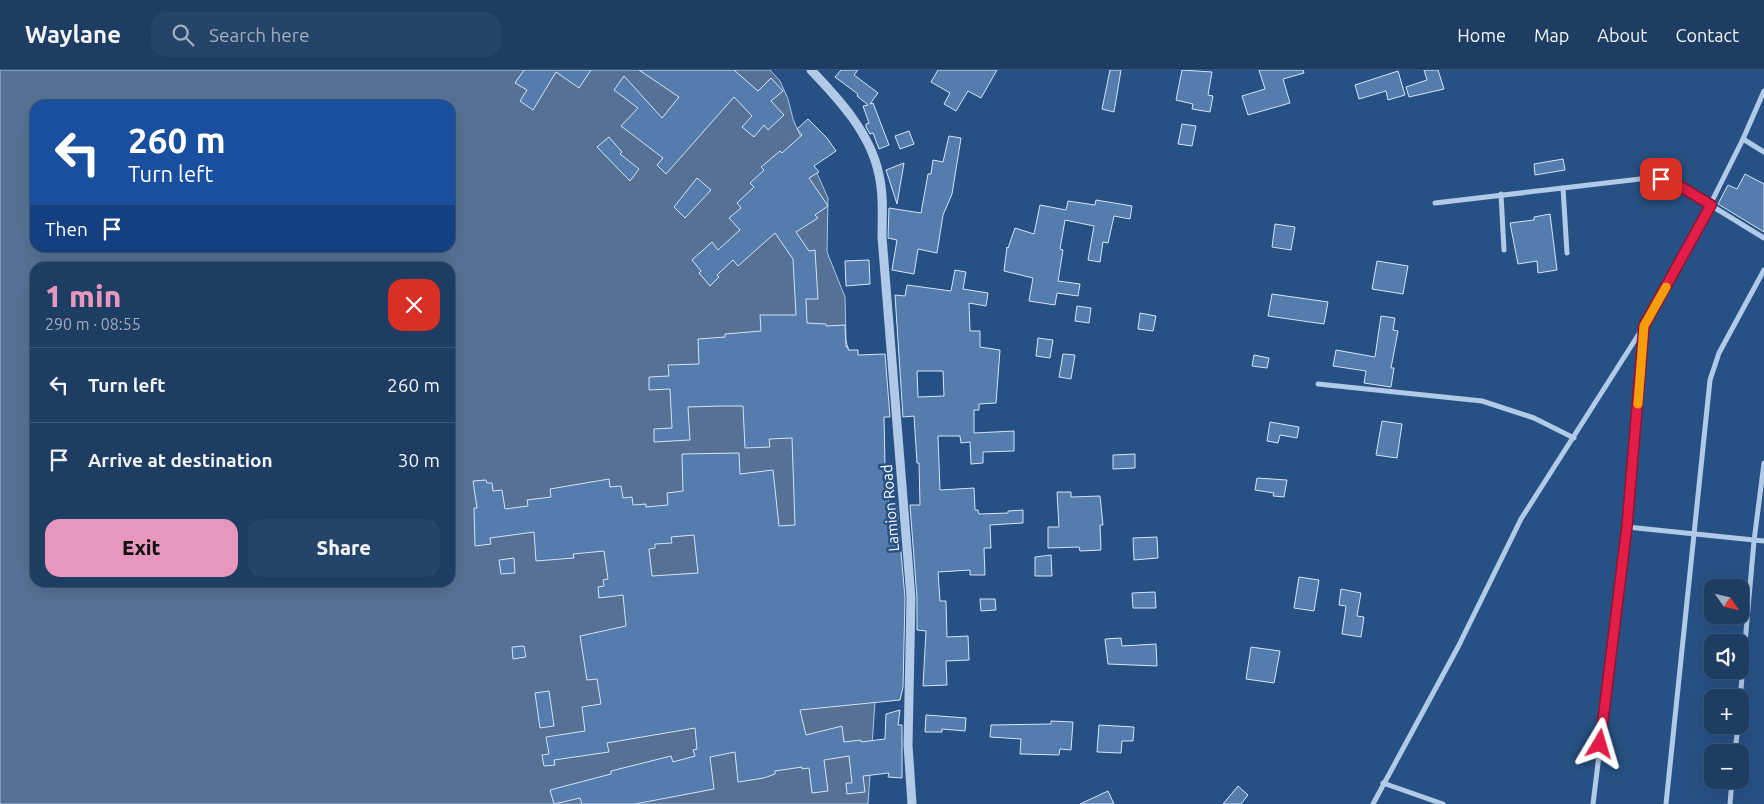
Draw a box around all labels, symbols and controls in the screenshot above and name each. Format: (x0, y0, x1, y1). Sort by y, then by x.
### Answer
search box (151, 12, 501, 57)
text: Waylane (25, 21, 121, 48)
icon: search (169, 21, 197, 49)
text: Search here (209, 24, 309, 46)
text: Home (1457, 25, 1506, 45)
text: Map (1534, 25, 1569, 45)
text: About (1597, 25, 1647, 45)
text: Contact (1675, 25, 1739, 45)
icon: left (45, 120, 110, 185)
text: 260 m (128, 120, 226, 160)
pin (1640, 158, 1682, 200)
text: Turn left (128, 161, 213, 186)
icon: arrive (1647, 165, 1675, 193)
icon: arrive (98, 215, 126, 243)
text: Then (45, 218, 88, 240)
text: 1 min (45, 279, 121, 313)
button: close (388, 279, 440, 331)
text: 290 m · 08:55 (45, 315, 141, 333)
icon: left (45, 371, 73, 399)
text: Turn left (88, 374, 166, 396)
text: 260 m (387, 374, 440, 396)
icon: arrive (45, 446, 73, 474)
text: Arrive at destination (88, 449, 273, 471)
text: 30 m (398, 449, 440, 471)
street label: Lamion Road (878, 464, 902, 552)
button: Exit (45, 519, 238, 577)
button: Share (248, 519, 440, 577)
north arrow (1704, 579, 1749, 624)
map controls (1704, 579, 1749, 789)
button: sound (1704, 634, 1749, 679)
button: + (1704, 689, 1749, 734)
position arrow (1573, 717, 1625, 769)
button: − (1704, 744, 1749, 789)

